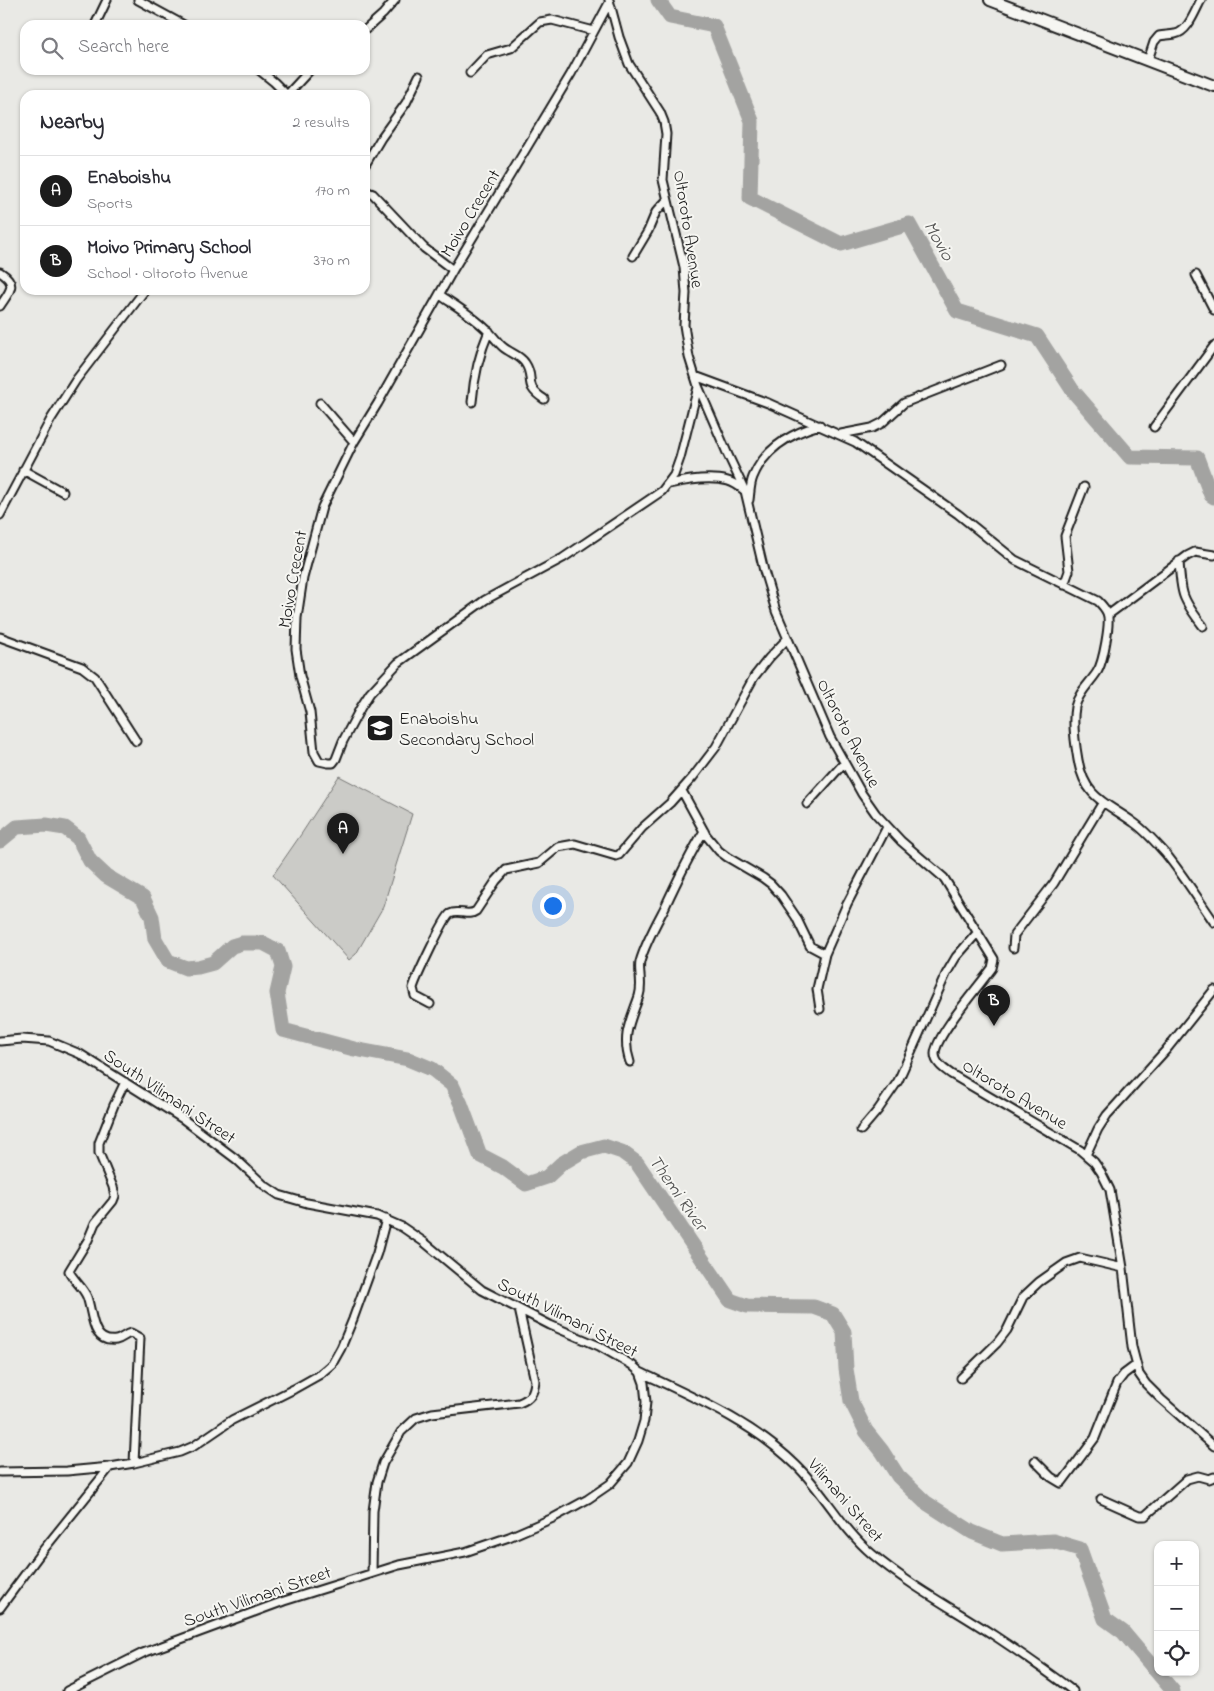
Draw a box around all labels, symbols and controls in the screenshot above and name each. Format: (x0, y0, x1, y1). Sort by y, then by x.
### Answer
search box (20, 20, 370, 75)
icon: search (38, 34, 66, 62)
text: Search here (78, 34, 169, 61)
text: Nearby (40, 108, 104, 138)
text: 2 results (292, 111, 350, 135)
text: Enaboishu (87, 165, 171, 192)
street label: Moivo Crecent (435, 165, 508, 263)
street label: Oltoroto Avenue (665, 169, 709, 291)
text: A (51, 179, 61, 203)
text: 170 m (315, 179, 350, 203)
text: Sports (87, 192, 133, 216)
water label: Movio (916, 216, 961, 267)
text: Moivo Primary School (87, 235, 251, 262)
text: B (51, 249, 61, 273)
text: 370 m (313, 249, 350, 273)
text: School · Oltoroto Avenue (87, 262, 248, 286)
street label: Moivo Crecent (273, 528, 315, 630)
street label: Oltoroto Avenue (809, 675, 886, 794)
place label: Enaboishu Secondary School (399, 707, 534, 754)
school or university icon: Enaboishu Secondary School (365, 713, 395, 743)
pin: A (327, 813, 359, 854)
your location (540, 893, 566, 919)
pin: B (978, 985, 1010, 1026)
street label: South Vilimani Street (97, 1044, 240, 1152)
street label: Oltoroto Avenue (956, 1054, 1072, 1138)
water label: Themi River (641, 1150, 714, 1239)
street label: South Vilimani Street (492, 1272, 642, 1365)
street label: Vilimani Street (800, 1453, 889, 1549)
map controls (1154, 1541, 1199, 1676)
button: + (1154, 1541, 1199, 1586)
street label: South Vilimani Street (180, 1560, 335, 1635)
button: − (1154, 1586, 1199, 1631)
button: locate (1154, 1631, 1199, 1676)

